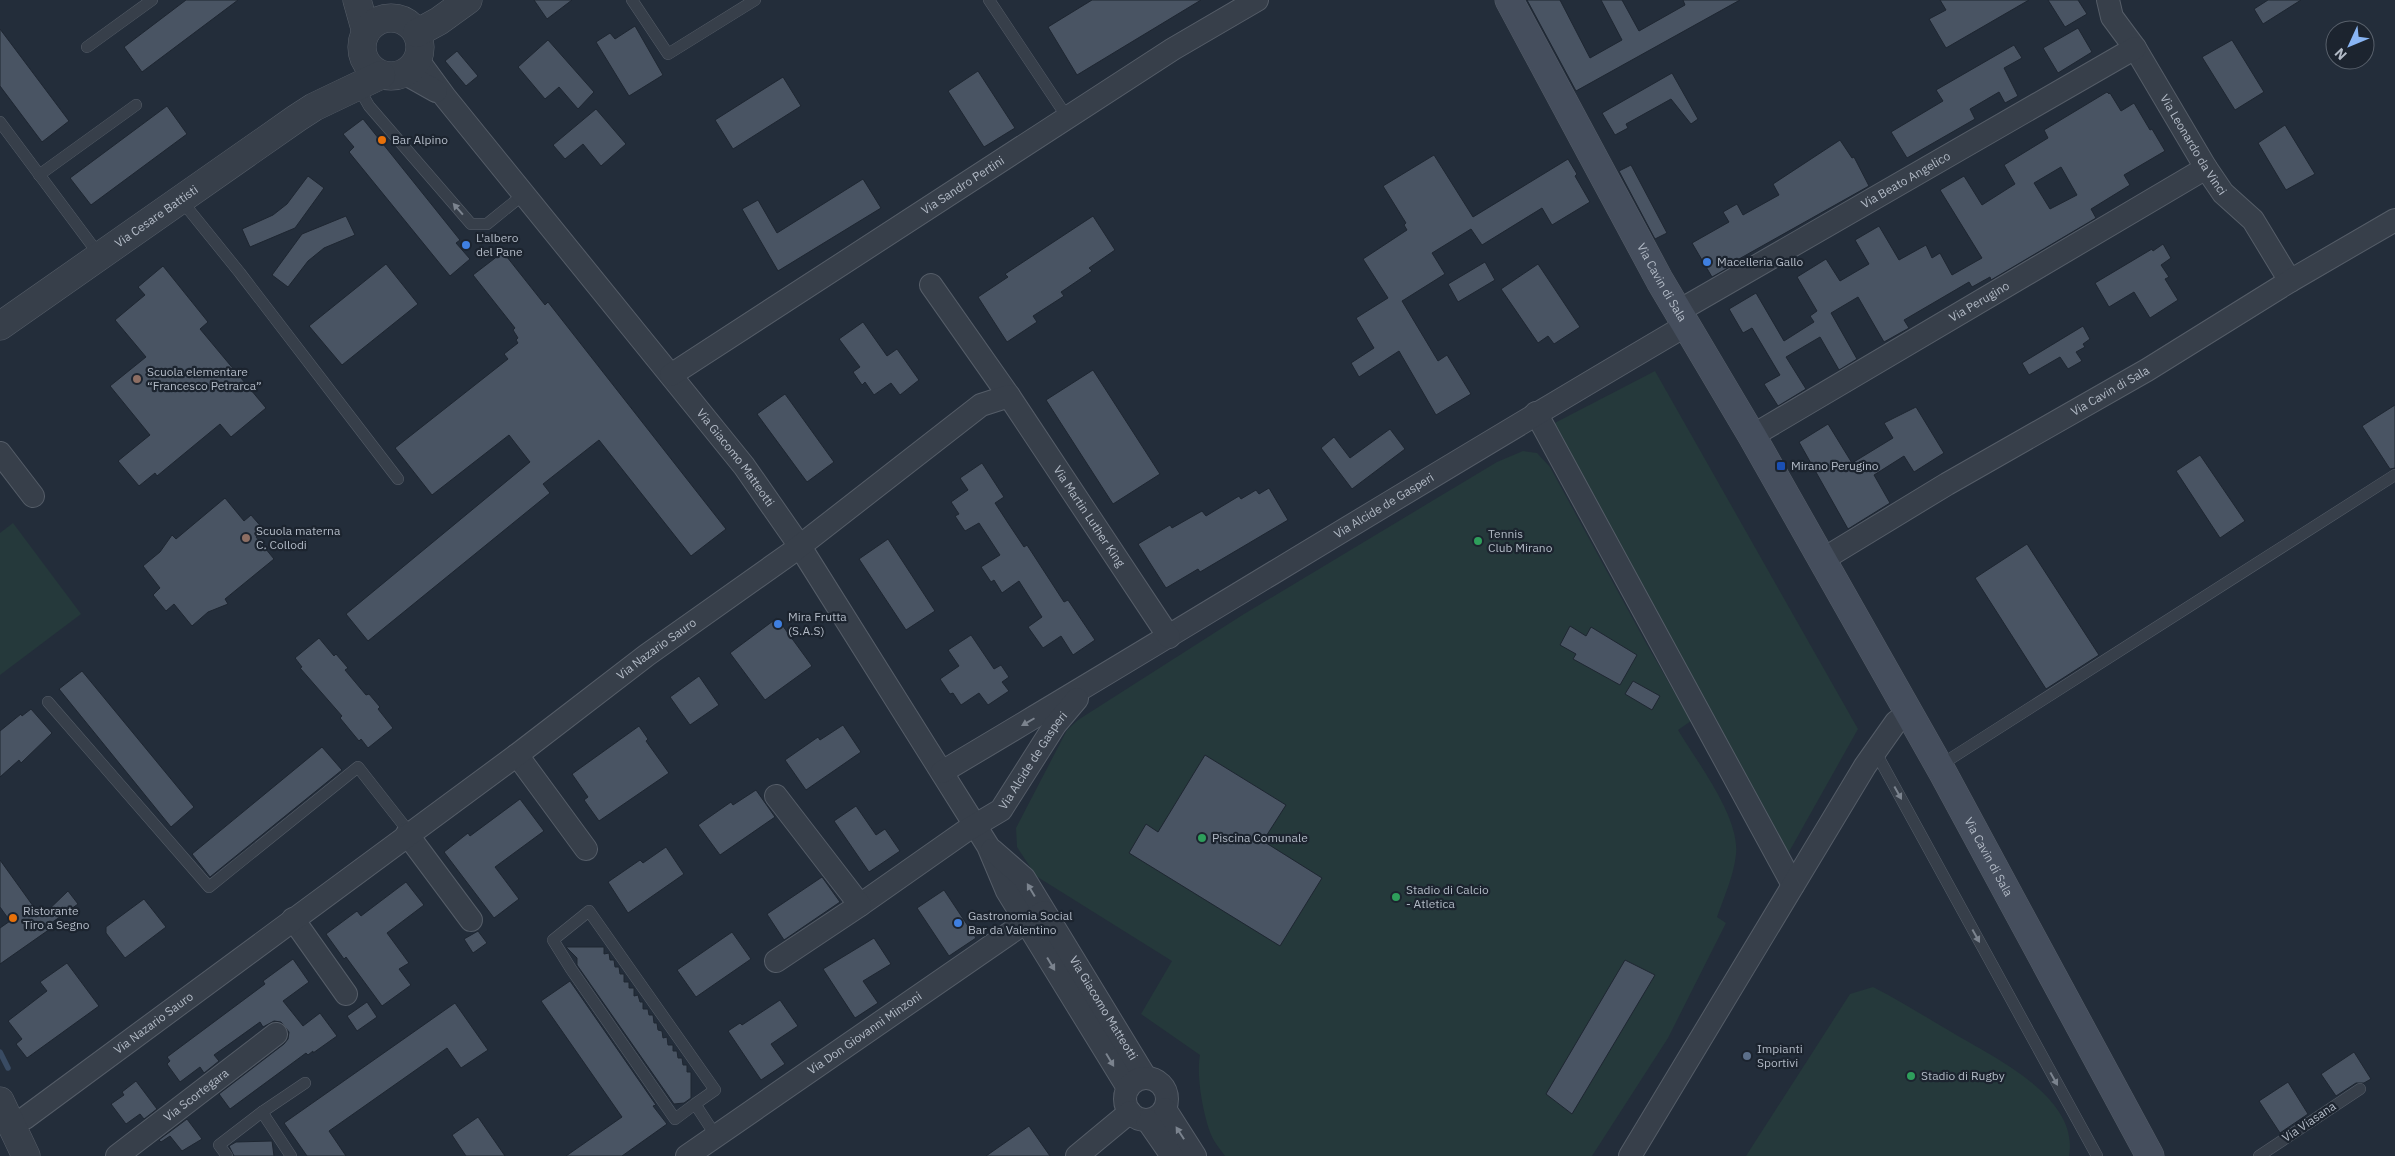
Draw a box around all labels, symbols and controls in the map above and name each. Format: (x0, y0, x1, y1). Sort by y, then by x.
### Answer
north arrow (2325, 20, 2375, 70)
text: N (2331, 44, 2351, 64)
street label: Via Leonardo da Vinci (2157, 91, 2230, 198)
place label: Bar Alpino (392, 132, 448, 147)
marker: Bar Alpino (376, 134, 388, 146)
street label: Via Beato Angelico (1858, 148, 1953, 211)
street label: Via Sandro Pertini (918, 153, 1007, 217)
street label: Via Cesare Battisti (112, 182, 201, 250)
one-way arrow (452, 202, 463, 215)
place label: L'albero del Pane (476, 230, 523, 259)
marker: L'albero del Pane (460, 239, 472, 251)
street label: Via Cavin di Sala (1634, 240, 1691, 325)
place label: Macelleria Gallo (1717, 254, 1804, 269)
marker: Macelleria Gallo (1701, 256, 1713, 268)
street label: Via Perugino (1946, 278, 2012, 325)
street label: Via Cavin di Sala (2068, 362, 2152, 419)
place label: Scuola elementare “Francesco Petrarca” (147, 364, 262, 393)
marker: Scuola elementare “Francesco Petrarca” (131, 373, 143, 385)
street label: Via Giacomo Matteotti (694, 406, 778, 509)
place label: Mirano Perugino (1791, 458, 1879, 473)
marker: Mirano Perugino (1775, 460, 1787, 472)
street label: Via Martin Luther King (1050, 463, 1129, 570)
street label: Via Alcide de Gasperi (1331, 469, 1436, 541)
place label: Scuola materna C. Collodi (256, 523, 341, 552)
place label: Tennis Club Mirano (1488, 526, 1553, 555)
marker: Scuola materna C. Collodi (240, 532, 252, 544)
marker: Tennis Club Mirano (1472, 535, 1484, 547)
place label: Mira Frutta (S.A.S) (788, 609, 847, 638)
street label: Via Nazario Sauro (614, 614, 699, 683)
marker: Mira Frutta (S.A.S) (772, 618, 784, 630)
street label: Via Alcide de Gasperi (995, 708, 1070, 812)
one-way arrow (1022, 717, 1035, 726)
one-way arrow (1894, 786, 1902, 801)
street label: Via Cavin di Sala (1961, 814, 2017, 899)
place label: Piscina Comunale (1212, 830, 1308, 845)
marker: Piscina Comunale (1196, 832, 1208, 844)
place label: Stadio di Calcio - Atletica (1406, 882, 1489, 911)
one-way arrow (1026, 883, 1035, 896)
marker: Stadio di Calcio - Atletica (1390, 891, 1402, 903)
place label: Ristorante Tiro a Segno (23, 903, 90, 932)
place label: Gastronomia Social Bar da Valentino (968, 908, 1072, 937)
marker: Ristorante Tiro a Segno (7, 912, 19, 924)
marker: Gastronomia Social Bar da Valentino (952, 917, 964, 929)
one-way arrow (1972, 929, 1980, 943)
street label: Via Giacomo Matteotti (1066, 953, 1141, 1063)
one-way arrow (1047, 957, 1056, 970)
street label: Via Nazario Sauro (111, 988, 196, 1057)
street label: Via Don Giovanni Minzoni (804, 988, 924, 1077)
place label: Impianti Sportivi (1757, 1041, 1803, 1070)
marker: Impianti Sportivi (1741, 1050, 1753, 1062)
one-way arrow (1106, 1054, 1115, 1067)
street label: Via Scortegara (161, 1065, 232, 1124)
place label: Stadio di Rugby (1921, 1068, 2005, 1083)
marker: Stadio di Rugby (1905, 1070, 1917, 1082)
one-way arrow (2050, 1071, 2058, 1086)
street label: Via Viasana (2279, 1098, 2339, 1145)
one-way arrow (1175, 1126, 1184, 1139)

